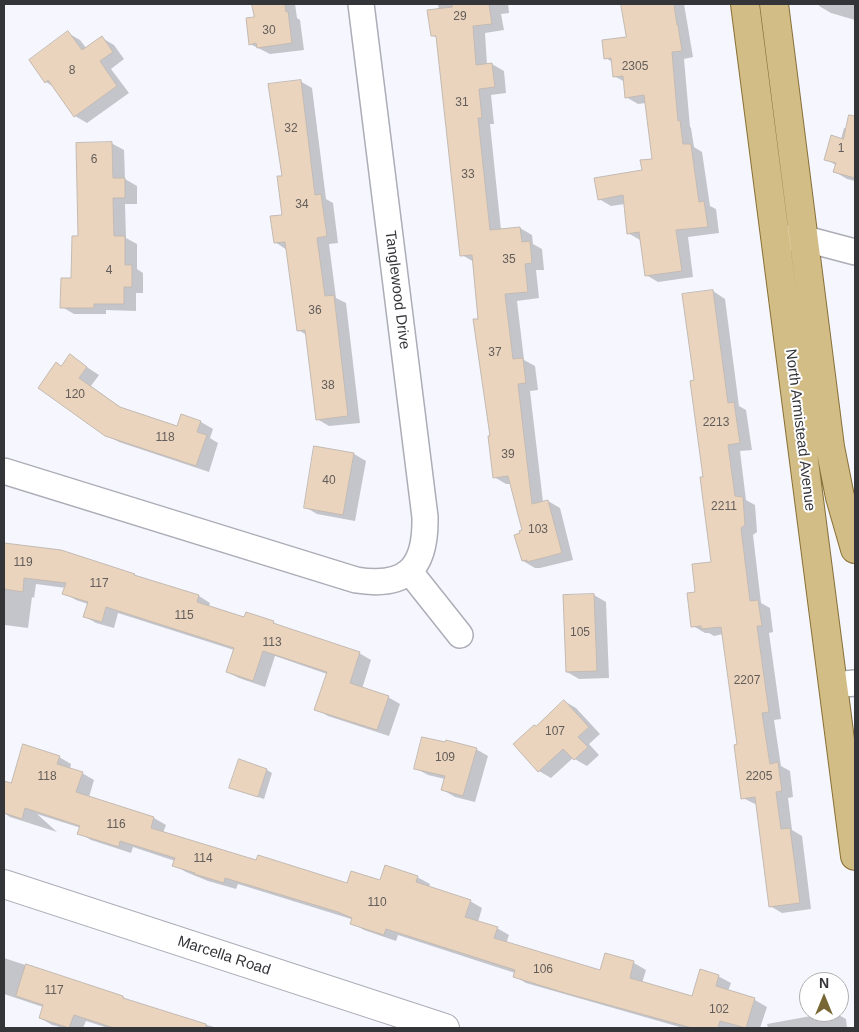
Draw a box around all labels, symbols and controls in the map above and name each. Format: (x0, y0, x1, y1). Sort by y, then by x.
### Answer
house number: 29 (453, 10, 467, 24)
house number: 30 (262, 24, 276, 38)
house number: 2305 (622, 60, 648, 74)
house number: 8 (69, 64, 75, 78)
house number: 31 (455, 96, 469, 110)
house number: 32 (284, 122, 298, 136)
house number: 1 (838, 142, 844, 156)
house number: 6 (91, 153, 97, 167)
house number: 33 (461, 168, 475, 182)
house number: 34 (295, 198, 309, 212)
street label: Tanglewood Drive (381, 230, 413, 350)
house number: 35 (502, 253, 516, 267)
house number: 4 (106, 264, 112, 278)
house number: 36 (308, 304, 322, 318)
house number: 37 (488, 346, 502, 360)
street label: North Armistead Avenue (781, 348, 819, 512)
house number: 38 (321, 379, 335, 393)
house number: 120 (65, 388, 85, 402)
house number: 2213 (703, 416, 729, 430)
house number: 118 (155, 431, 175, 445)
house number: 39 (501, 448, 515, 462)
house number: 40 (322, 474, 336, 488)
house number: 2211 (711, 500, 737, 514)
house number: 103 (528, 523, 548, 537)
house number: 119 (13, 556, 33, 570)
house number: 117 (89, 577, 109, 591)
house number: 115 (174, 609, 194, 623)
house number: 105 (570, 626, 590, 640)
house number: 113 (262, 636, 282, 650)
house number: 2207 (734, 674, 760, 688)
house number: 107 (545, 725, 565, 739)
house number: 109 (435, 751, 455, 765)
house number: 118 (37, 770, 57, 784)
house number: 2205 (746, 770, 772, 784)
house number: 116 (106, 818, 126, 832)
house number: 114 (193, 852, 213, 866)
house number: 110 (367, 896, 387, 910)
street label: Marcella Road (175, 932, 273, 980)
house number: 106 (533, 963, 553, 977)
north arrow (799, 972, 849, 1022)
text: N (819, 975, 829, 991)
house number: 117 (44, 984, 64, 998)
house number: 102 (709, 1003, 729, 1017)

